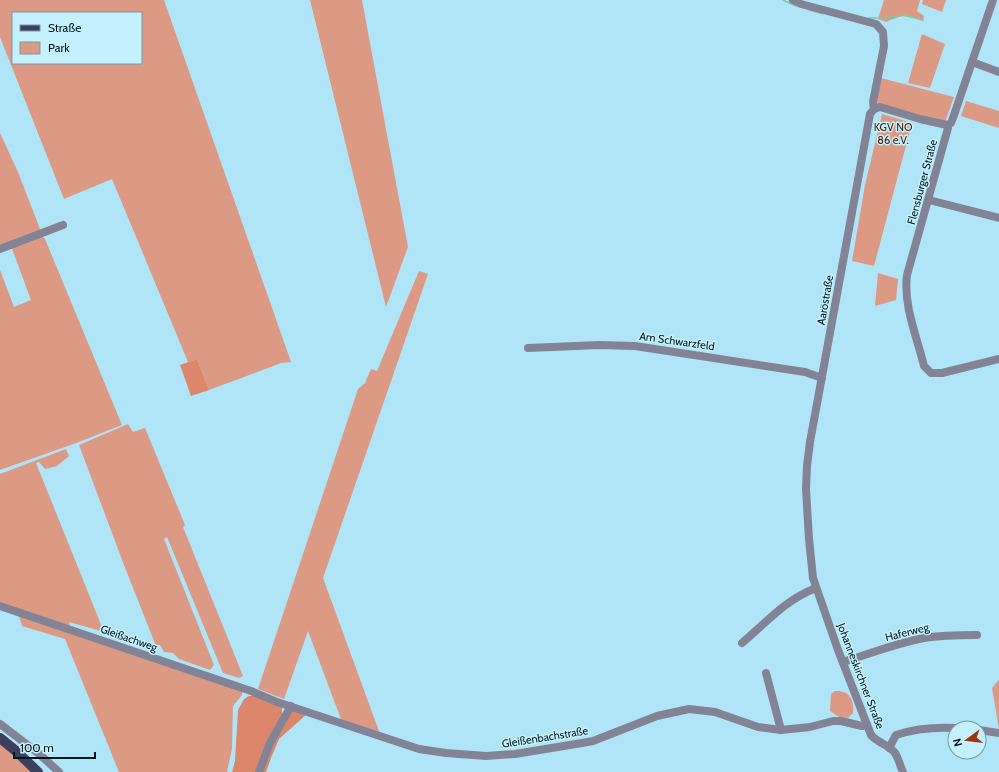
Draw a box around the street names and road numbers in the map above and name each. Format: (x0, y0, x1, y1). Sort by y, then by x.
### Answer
street label: Flensburger Straße (904, 138, 940, 226)
street label: Aaröstraße (814, 274, 836, 326)
street label: Am Schwarzfeld (638, 329, 716, 353)
street label: Johanneskirchner Straße (834, 620, 888, 731)
street label: Haferweg (884, 620, 931, 644)
street label: Gleißachweg (99, 622, 160, 654)
street label: Gleißenbachstraße (501, 723, 590, 751)

